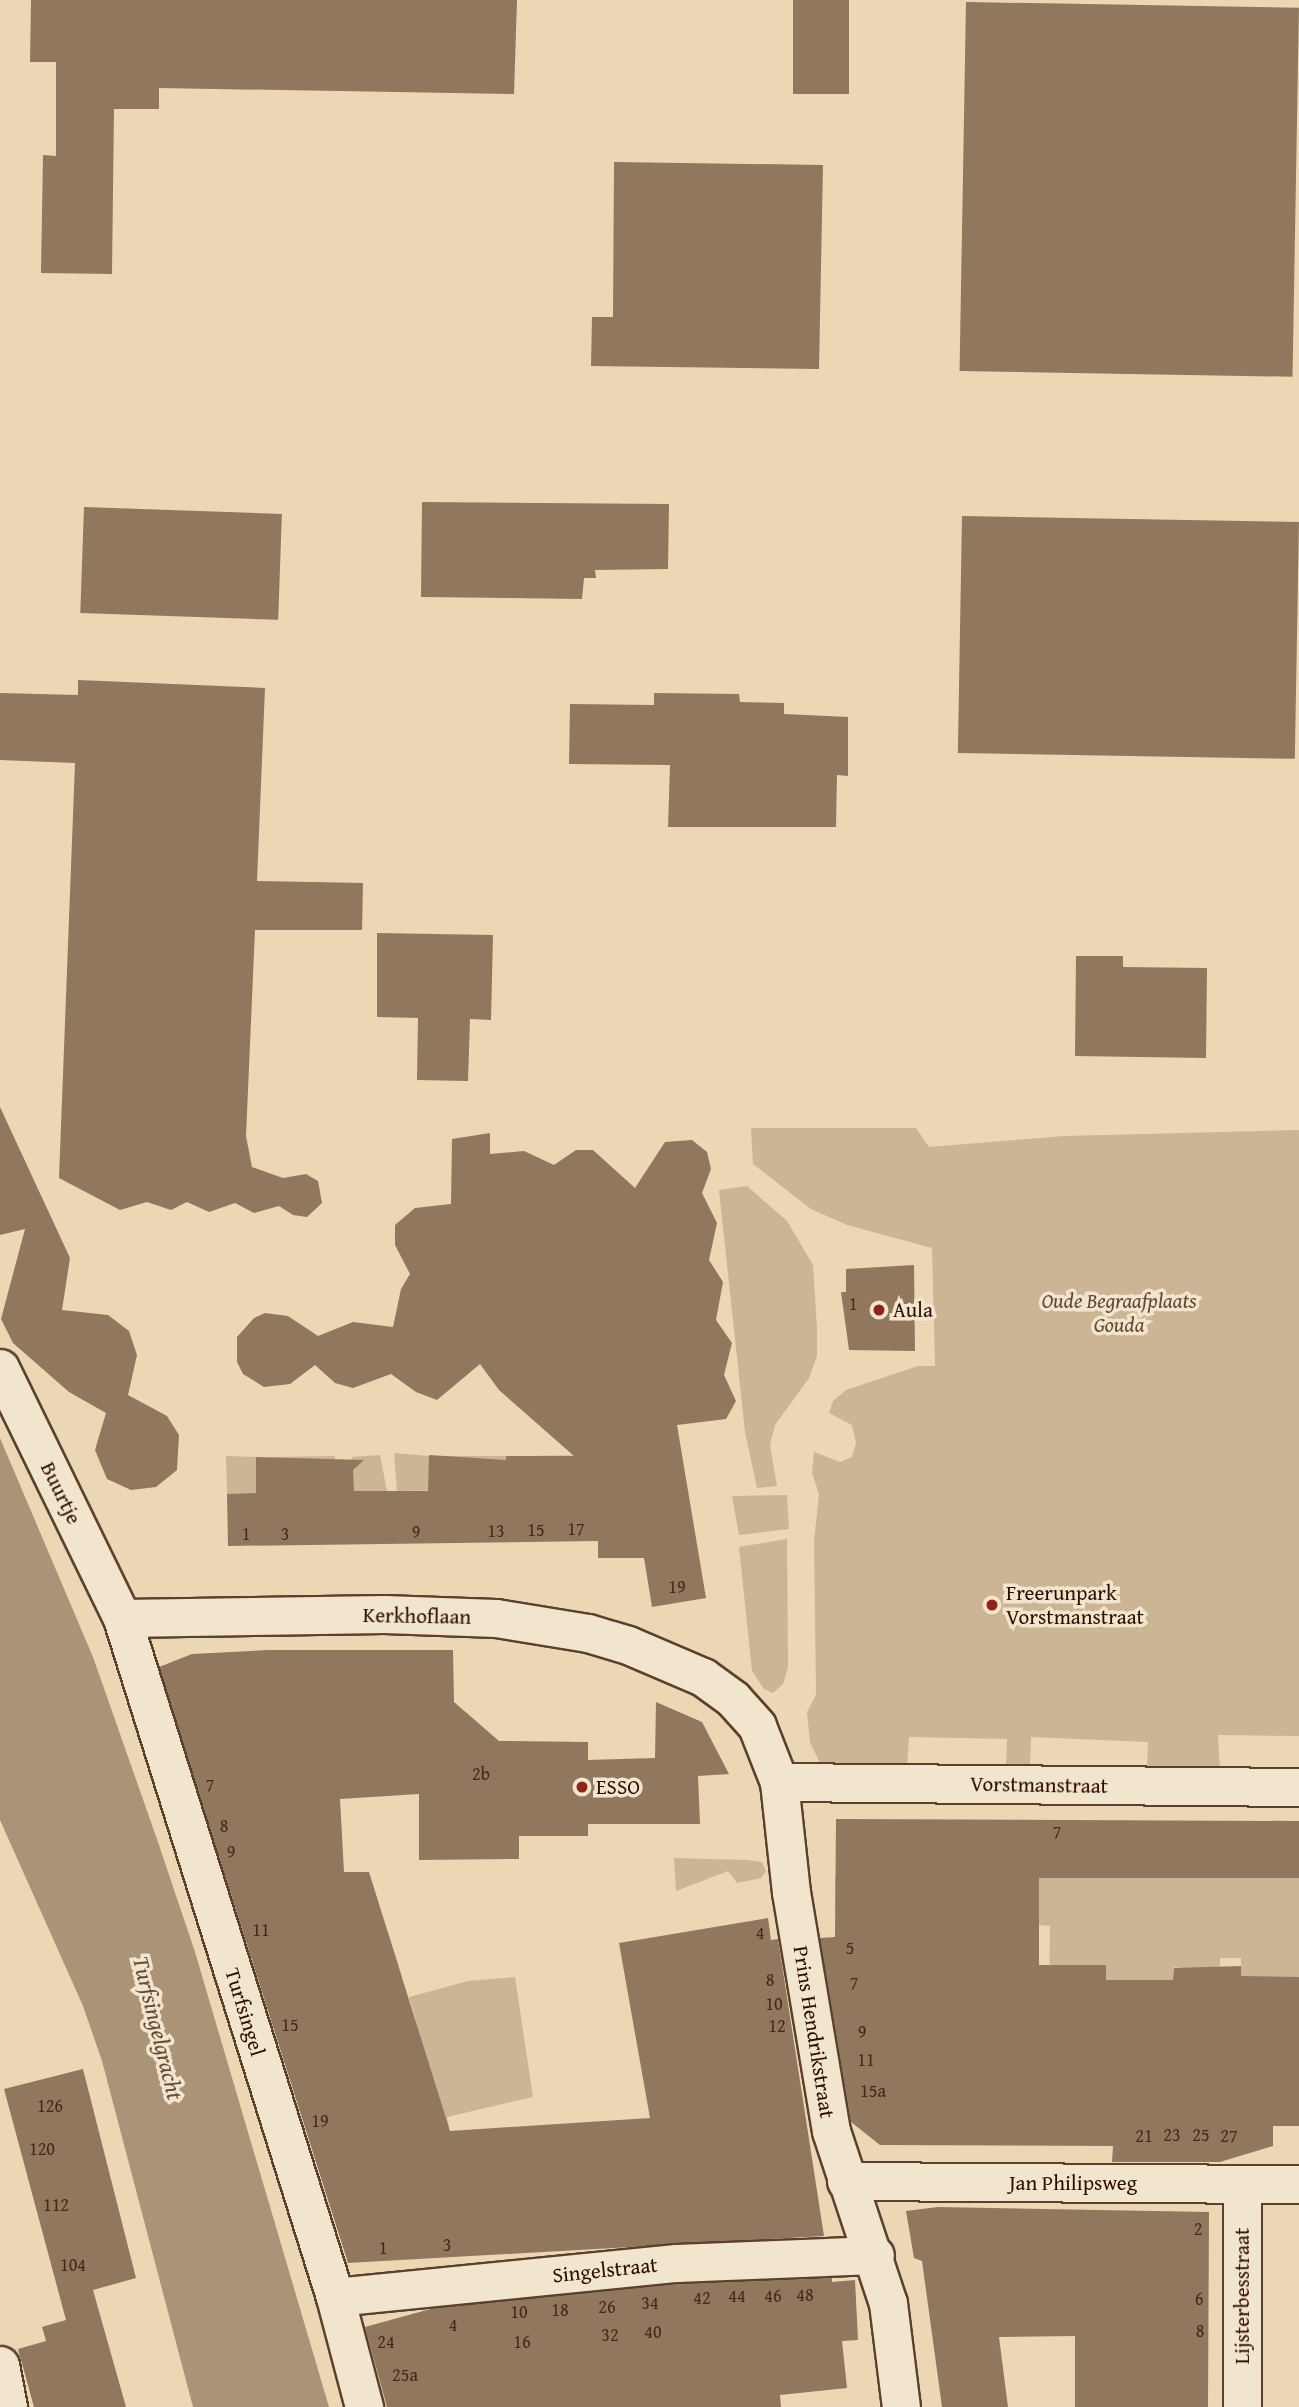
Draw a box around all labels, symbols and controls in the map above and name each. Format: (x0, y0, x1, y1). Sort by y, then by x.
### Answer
park label: Oude Begraafplaats Gouda (1041, 1288, 1197, 1338)
house number: 1 (849, 1293, 857, 1315)
place label: Aula (893, 1297, 933, 1323)
marker: Aula (871, 1302, 887, 1318)
street label: Buurtje (35, 1458, 87, 1528)
house number: 17 (567, 1518, 585, 1540)
house number: 15 (527, 1519, 545, 1541)
house number: 13 (487, 1520, 505, 1542)
house number: 9 (412, 1521, 420, 1543)
house number: 1 (242, 1523, 250, 1545)
house number: 3 (281, 1523, 289, 1545)
house number: 19 (668, 1576, 686, 1598)
place label: Freerunpark Vorstmanstraat (1006, 1580, 1144, 1630)
marker: Freerunpark Vorstmanstraat (984, 1597, 1000, 1613)
street label: Kerkhoflaan (363, 1602, 471, 1630)
house number: 2b (472, 1763, 490, 1785)
street label: Vorstmanstraat (970, 1771, 1108, 1799)
house number: 7 (206, 1774, 214, 1796)
place label: ESSO (596, 1774, 640, 1800)
marker: ESSO (574, 1779, 590, 1795)
house number: 8 (220, 1815, 228, 1837)
house number: 7 (1053, 1821, 1061, 1843)
house number: 9 (227, 1841, 235, 1863)
house number: 11 (252, 1919, 270, 1941)
house number: 4 (756, 1922, 764, 1944)
house number: 5 (846, 1937, 854, 1959)
street label: Prins Hendrikstraat (788, 1944, 840, 2120)
water label: Turfsingelgracht (127, 1953, 189, 2103)
street label: Turfsingel (220, 1965, 270, 2059)
house number: 8 (766, 1969, 774, 1991)
house number: 7 (850, 1972, 858, 1994)
house number: 10 (765, 1993, 783, 2015)
house number: 15 (281, 2014, 299, 2036)
house number: 12 (768, 2015, 786, 2037)
house number: 9 (858, 2021, 866, 2043)
house number: 11 (857, 2049, 875, 2071)
house number: 15a (860, 2080, 886, 2102)
house number: 126 (37, 2095, 63, 2117)
house number: 19 (311, 2110, 329, 2132)
house number: 23 (1163, 2124, 1181, 2146)
house number: 25 (1192, 2124, 1210, 2146)
house number: 21 (1135, 2125, 1153, 2147)
house number: 27 (1220, 2125, 1238, 2147)
house number: 120 (29, 2138, 55, 2160)
street label: Jan Philipsweg (1009, 2170, 1137, 2196)
house number: 112 (43, 2194, 69, 2216)
house number: 2 (1194, 2218, 1202, 2240)
street label: Lijsterbesstraat (1229, 2228, 1255, 2364)
house number: 3 (443, 2234, 451, 2256)
house number: 1 (379, 2237, 387, 2259)
street label: Singelstraat (551, 2252, 659, 2288)
house number: 104 (60, 2254, 86, 2276)
house number: 48 (796, 2284, 814, 2306)
house number: 44 (728, 2285, 746, 2307)
house number: 46 (764, 2285, 782, 2307)
house number: 42 (693, 2287, 711, 2309)
house number: 6 (1195, 2288, 1203, 2310)
house number: 34 (641, 2292, 659, 2314)
house number: 26 (598, 2296, 616, 2318)
house number: 18 (551, 2299, 569, 2321)
house number: 10 (510, 2301, 528, 2323)
house number: 4 (449, 2314, 457, 2336)
house number: 8 (1196, 2320, 1204, 2342)
house number: 40 (644, 2321, 662, 2343)
house number: 32 (601, 2324, 619, 2346)
house number: 24 (377, 2331, 395, 2353)
house number: 16 (513, 2331, 531, 2353)
house number: 25a (392, 2364, 418, 2386)

